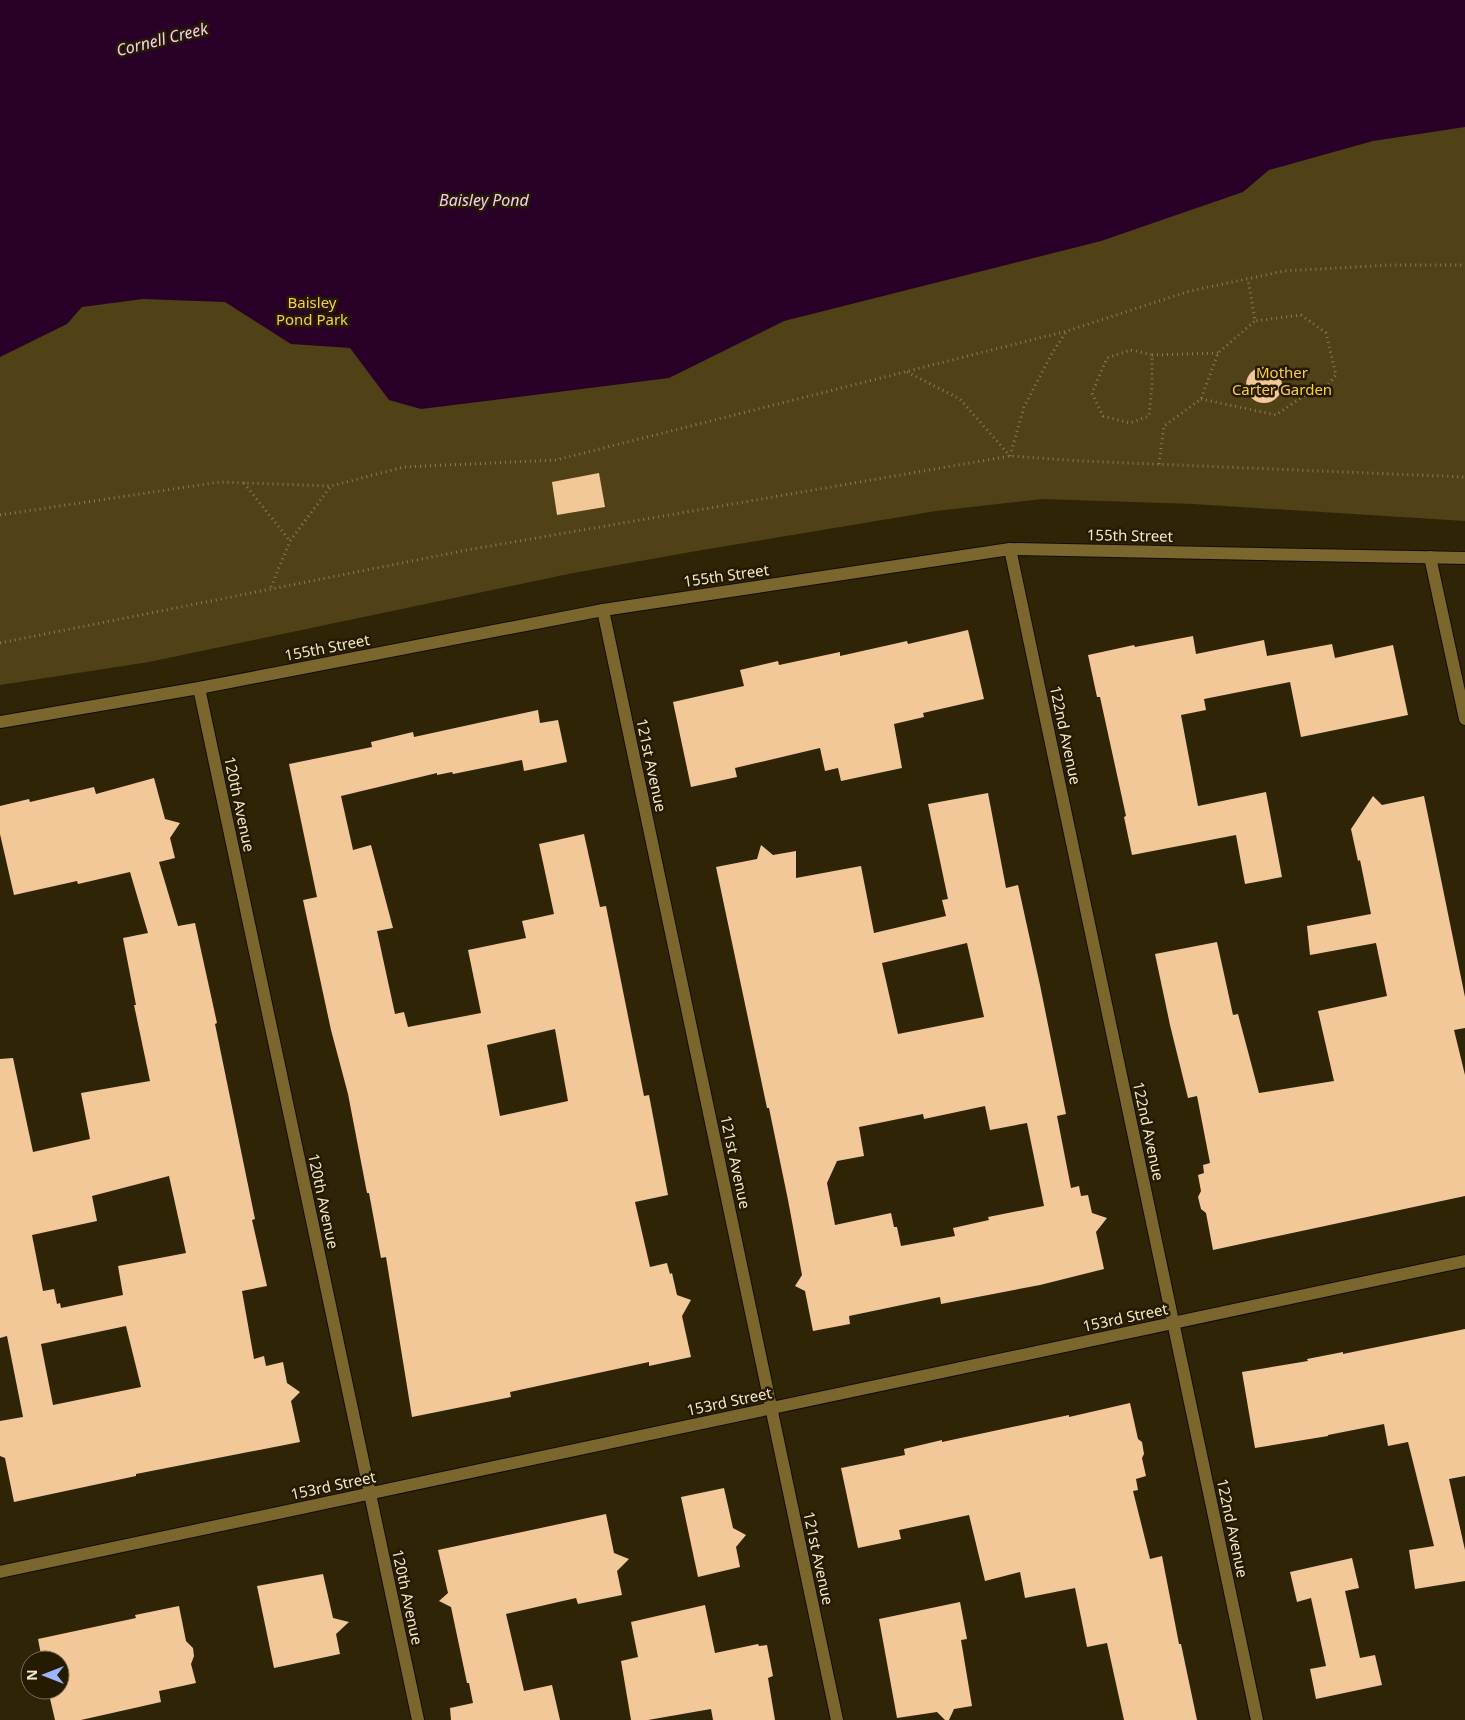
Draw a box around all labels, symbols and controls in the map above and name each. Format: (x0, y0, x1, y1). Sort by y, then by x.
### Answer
water label: Cornell Creek (114, 17, 211, 61)
water label: Baisley Pond (439, 189, 530, 211)
park label: Baisley Pond Park (276, 292, 348, 329)
park label: Mother Carter Garden (1232, 362, 1332, 399)
street label: 155th Street (1087, 524, 1174, 546)
street label: 155th Street (682, 559, 771, 591)
street label: 155th Street (283, 629, 372, 665)
street label: 122nd Avenue (1046, 684, 1086, 786)
street label: 121st Avenue (632, 717, 672, 813)
street label: 120th Avenue (220, 754, 260, 854)
street label: 122nd Avenue (1129, 1080, 1169, 1182)
street label: 121st Avenue (716, 1114, 756, 1210)
street label: 120th Avenue (304, 1151, 344, 1251)
street label: 153rd Street (1081, 1298, 1170, 1336)
street label: 153rd Street (685, 1382, 774, 1420)
street label: 153rd Street (289, 1466, 378, 1504)
street label: 122nd Avenue (1213, 1477, 1253, 1579)
street label: 121st Avenue (799, 1510, 839, 1606)
street label: 120th Avenue (388, 1547, 428, 1647)
north arrow (20, 1650, 70, 1700)
text: N (22, 1669, 41, 1681)

